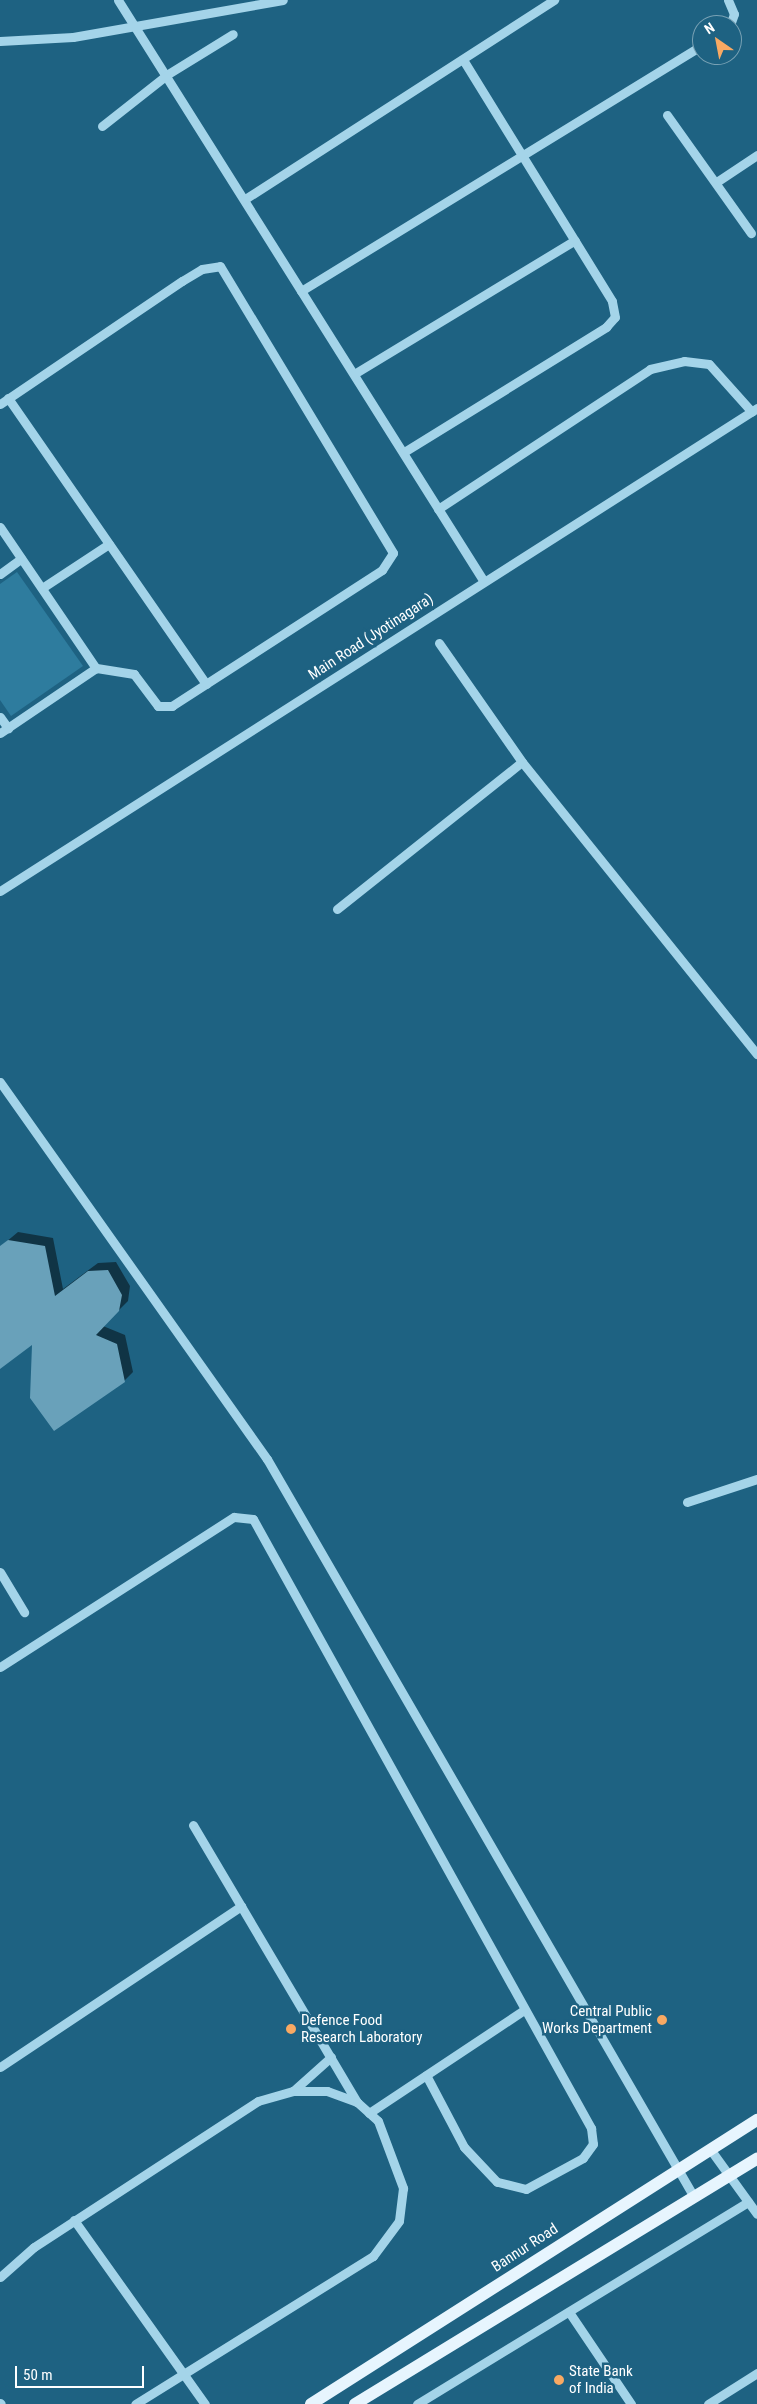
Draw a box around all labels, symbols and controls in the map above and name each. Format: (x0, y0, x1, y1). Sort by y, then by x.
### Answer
north arrow (692, 15, 742, 65)
text: N (701, 19, 717, 37)
street label: Main Road (Jyotinagara) (305, 590, 437, 684)
place label: Central Public Works Department (542, 2002, 652, 2037)
place label: Defence Food Research Laboratory (301, 2011, 423, 2046)
marker: Central Public Works Department (656, 2014, 668, 2026)
marker: Defence Food Research Laboratory (285, 2023, 297, 2035)
street label: Bannur Road (489, 2220, 561, 2276)
scale bar (18, 2356, 146, 2388)
place label: State Bank of India (569, 2362, 633, 2397)
text: 50 m (23, 2366, 53, 2384)
marker: State Bank of India (553, 2374, 565, 2386)

